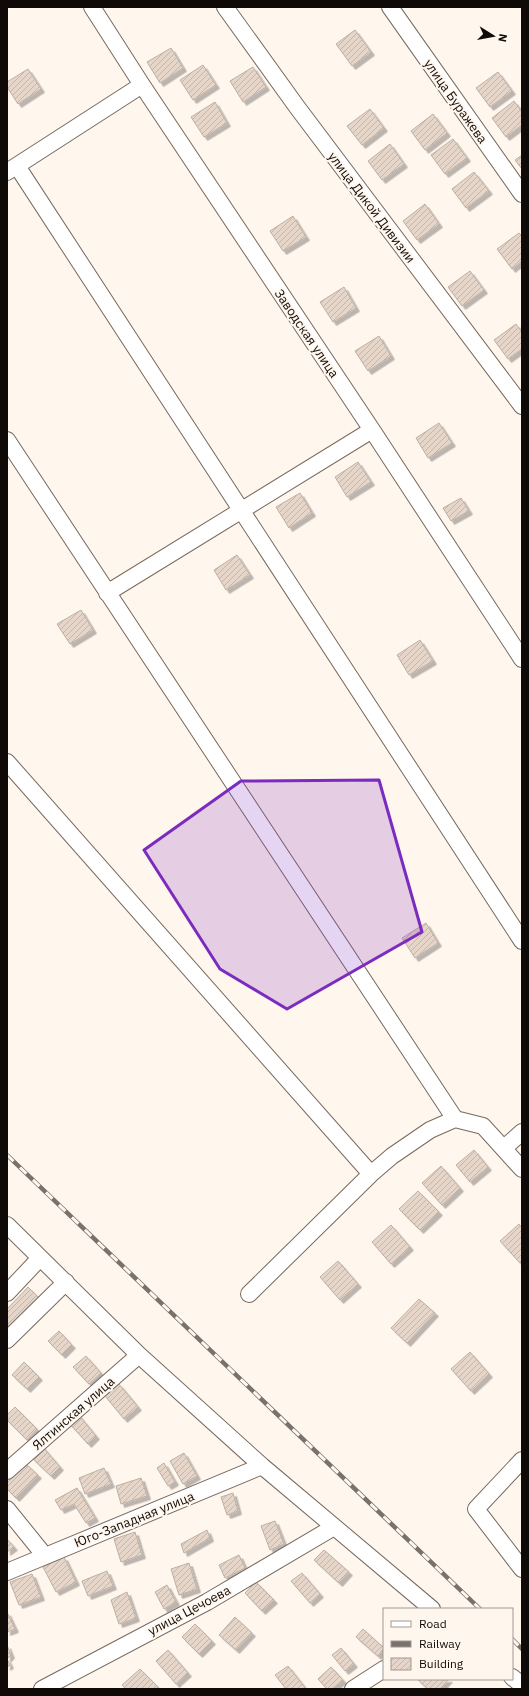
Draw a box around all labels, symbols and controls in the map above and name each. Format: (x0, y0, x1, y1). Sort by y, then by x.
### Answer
north arrow (473, 16, 513, 56)
text: N (495, 33, 510, 43)
street label: улица Буражева (420, 56, 491, 147)
street label: улица Дикой Дивизии (324, 148, 419, 266)
street label: Заводская улица (271, 286, 343, 381)
street label: Ялтинская улица (29, 1373, 118, 1454)
street label: Юго-Западная улица (72, 1488, 197, 1551)
street label: улица Цечоева (145, 1582, 234, 1639)
legend (383, 1608, 513, 1680)
text: Road (419, 1616, 447, 1631)
text: Railway (419, 1636, 461, 1651)
text: Building (419, 1656, 464, 1671)

